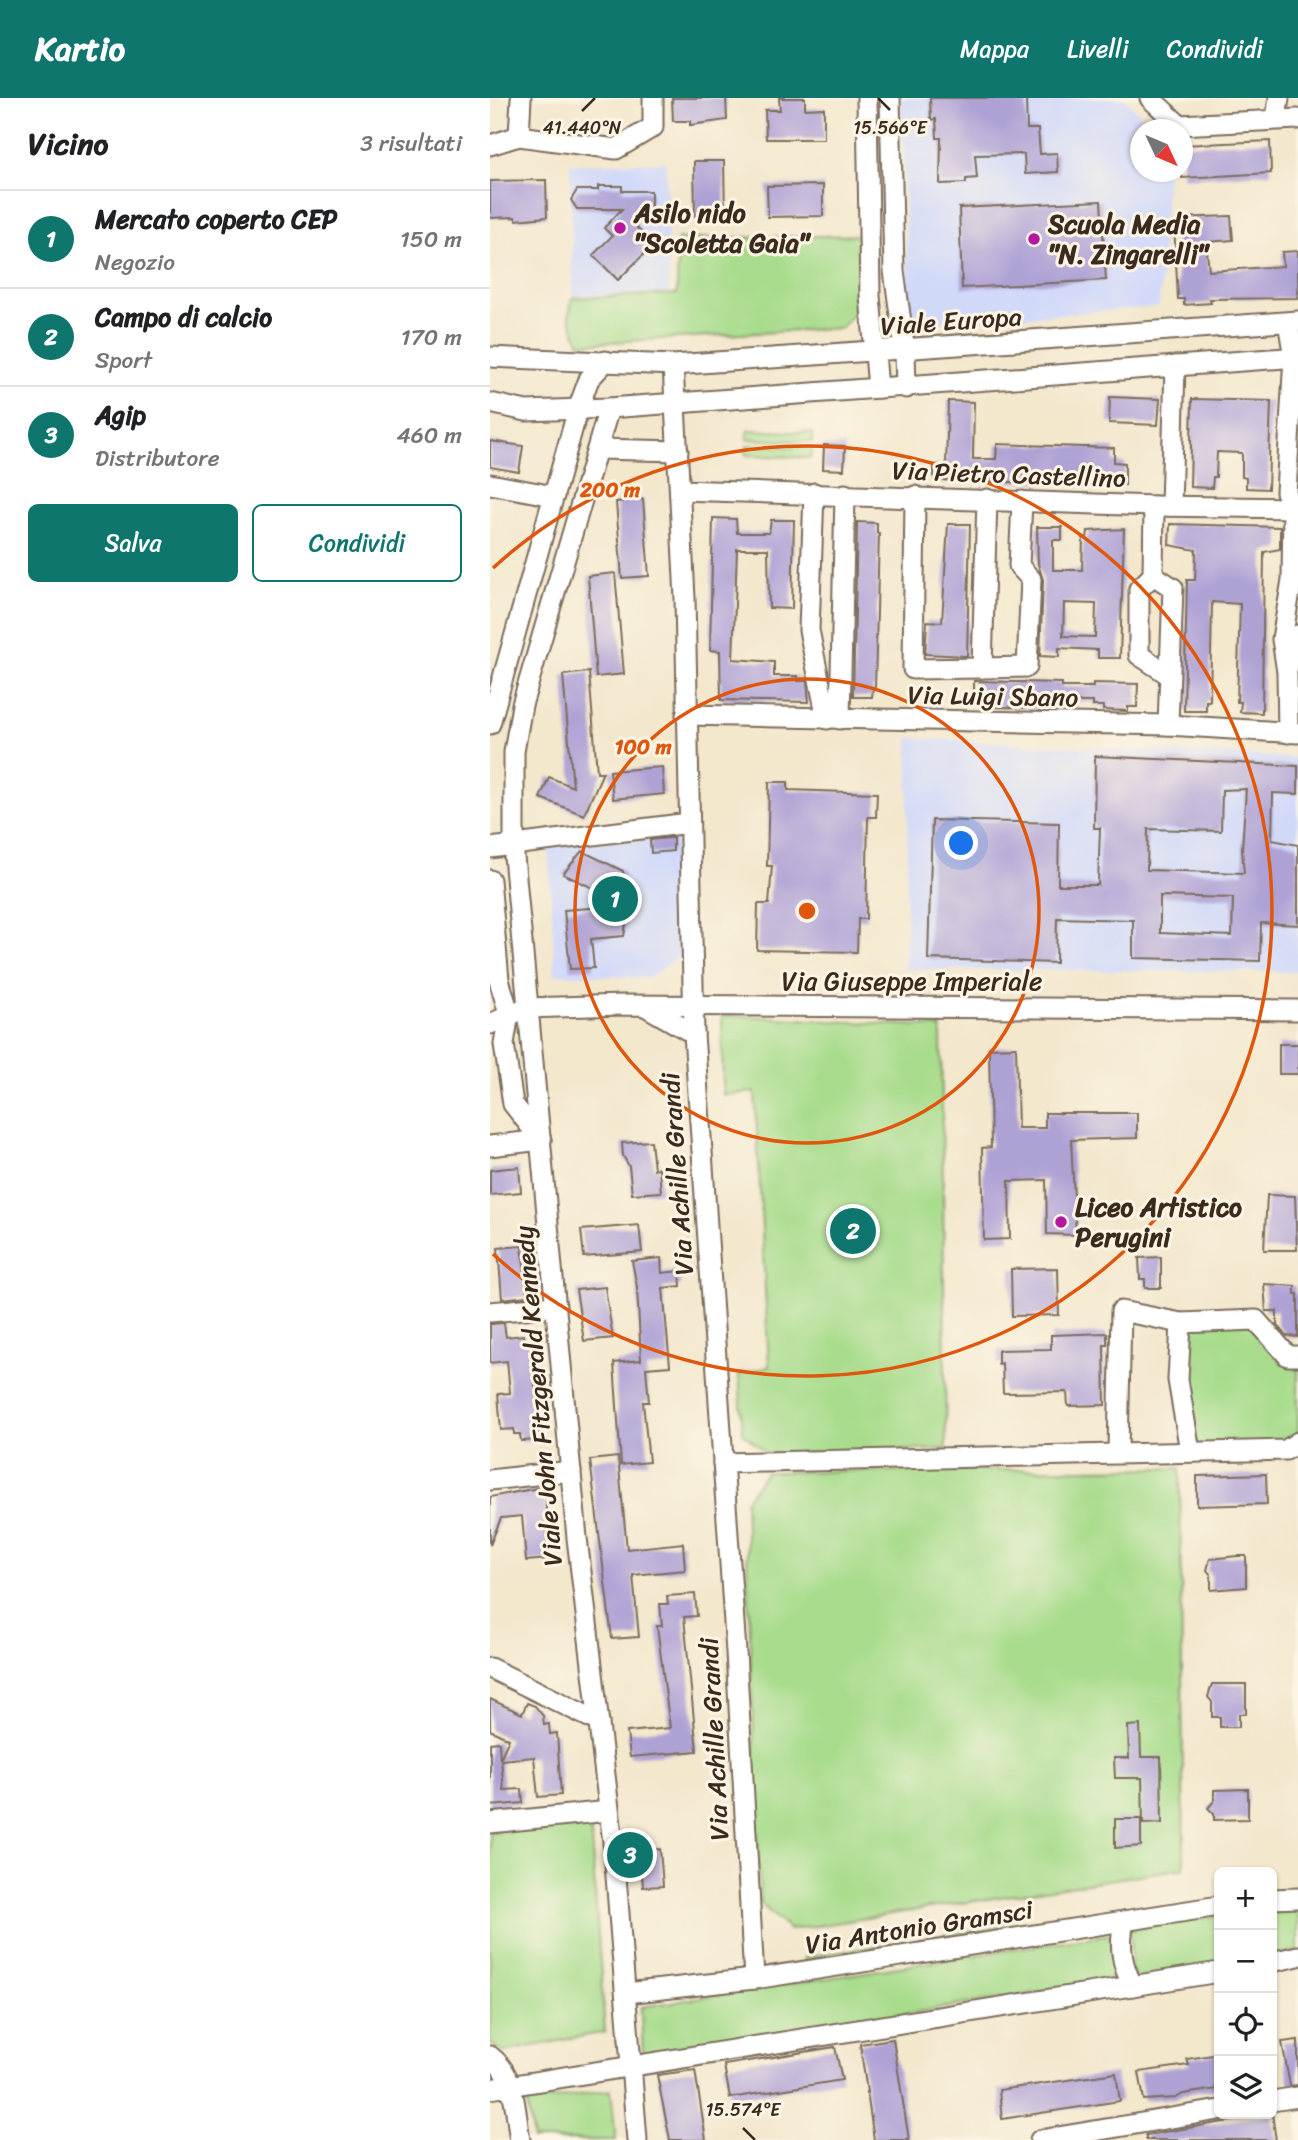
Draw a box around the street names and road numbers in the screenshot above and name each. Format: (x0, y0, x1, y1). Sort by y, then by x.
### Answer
street label: Viale Europa (879, 293, 1023, 349)
street label: Via Pietro Castellino (891, 447, 1127, 501)
street label: Via Luigi Sbano (907, 672, 1079, 720)
street label: Via Giuseppe Imperiale (782, 958, 1042, 1004)
street label: Via Achille Grandi (647, 1070, 707, 1277)
street label: Viale John Fitzgerald Kennedy (500, 1223, 576, 1568)
street label: Via Achille Grandi (686, 1636, 742, 1842)
street label: Via Antonio Gramsci (802, 1886, 1037, 1968)

